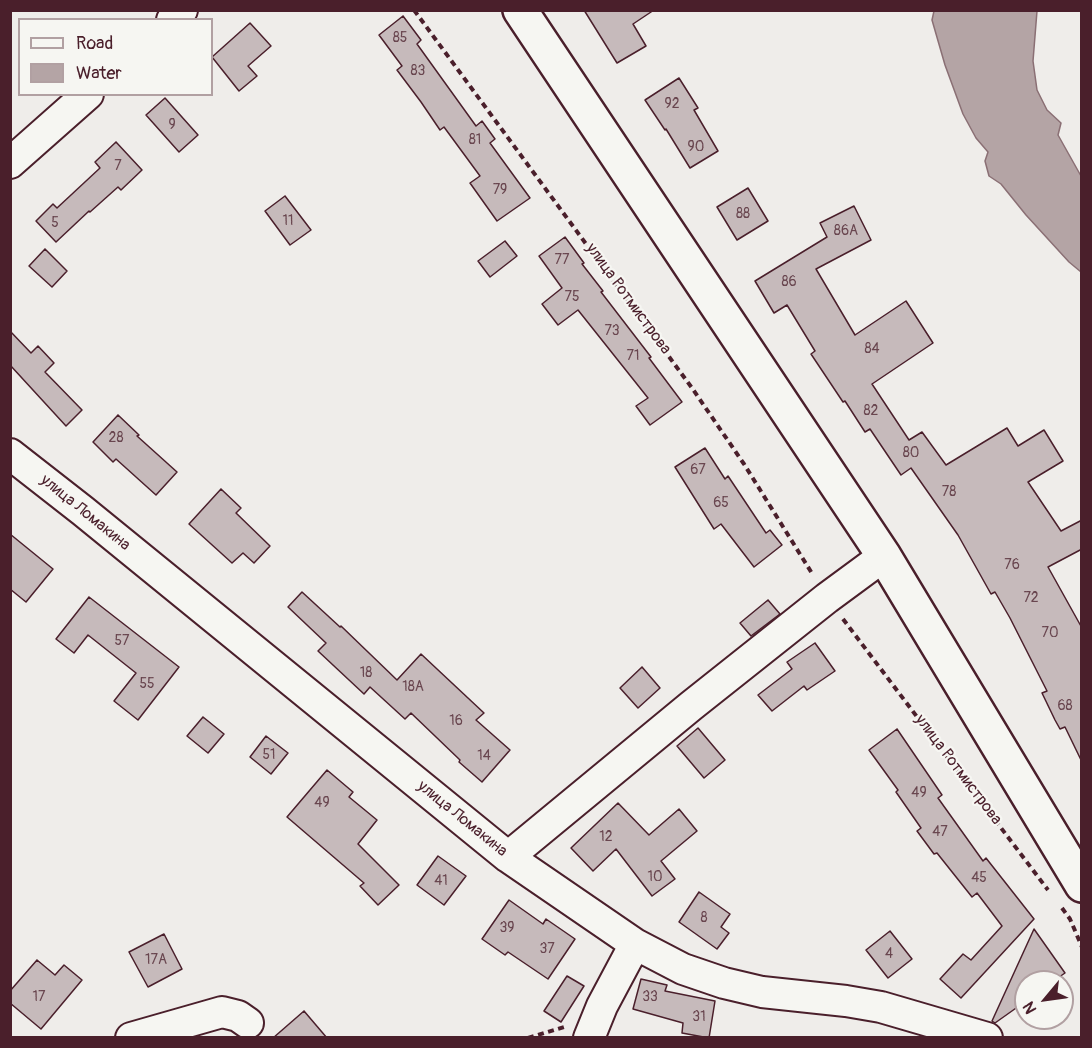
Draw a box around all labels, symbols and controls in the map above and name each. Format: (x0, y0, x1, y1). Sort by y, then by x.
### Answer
legend (18, 18, 213, 96)
house number: 85 (393, 30, 407, 46)
text: Road (76, 32, 113, 55)
text: Water (76, 62, 122, 85)
house number: 83 (411, 63, 425, 79)
house number: 92 (664, 96, 680, 112)
house number: 9 (168, 117, 176, 133)
house number: 81 (469, 132, 481, 148)
house number: 90 (688, 139, 704, 155)
house number: 7 (114, 158, 122, 174)
house number: 79 (493, 182, 507, 198)
house number: 88 (736, 206, 750, 222)
house number: 11 (283, 213, 293, 229)
house number: 5 (51, 215, 59, 231)
house number: 86А (834, 223, 858, 239)
street label: улица Ротмистрова (581, 240, 675, 358)
house number: 77 (555, 252, 569, 268)
house number: 86 (781, 274, 797, 290)
house number: 75 (565, 289, 579, 305)
house number: 73 (604, 323, 620, 339)
house number: 84 (864, 341, 880, 357)
house number: 71 (627, 348, 639, 364)
house number: 82 (864, 403, 878, 419)
house number: 28 (109, 430, 123, 446)
house number: 80 (903, 445, 919, 461)
house number: 67 (690, 462, 706, 478)
street label: улица Ломакина (36, 471, 134, 555)
house number: 78 (942, 484, 956, 500)
house number: 65 (713, 495, 729, 511)
house number: 76 (1004, 557, 1020, 573)
house number: 72 (1023, 590, 1039, 606)
house number: 70 (1042, 625, 1058, 641)
house number: 57 (115, 633, 129, 649)
house number: 18 (360, 665, 372, 681)
house number: 55 (139, 676, 155, 692)
house number: 18А (402, 679, 424, 695)
house number: 68 (1057, 698, 1073, 714)
street label: улица Ротмистрова (910, 711, 1006, 829)
house number: 16 (449, 713, 463, 729)
house number: 51 (262, 747, 276, 763)
house number: 14 (477, 748, 491, 764)
street label: улица Ломакина (413, 777, 511, 861)
house number: 49 (911, 785, 927, 801)
house number: 49 (314, 795, 330, 811)
house number: 47 (932, 824, 948, 840)
house number: 12 (599, 829, 613, 845)
house number: 10 (647, 869, 663, 885)
house number: 45 (971, 870, 987, 886)
house number: 41 (434, 873, 448, 889)
house number: 8 (700, 910, 708, 926)
house number: 39 (499, 920, 515, 936)
house number: 37 (539, 941, 555, 957)
house number: 4 (885, 946, 893, 962)
house number: 17А (145, 952, 167, 968)
north arrow (1014, 970, 1074, 1030)
house number: 17 (33, 989, 45, 1005)
house number: 33 (642, 989, 658, 1005)
text: N (1019, 998, 1041, 1017)
house number: 31 (692, 1009, 706, 1025)

